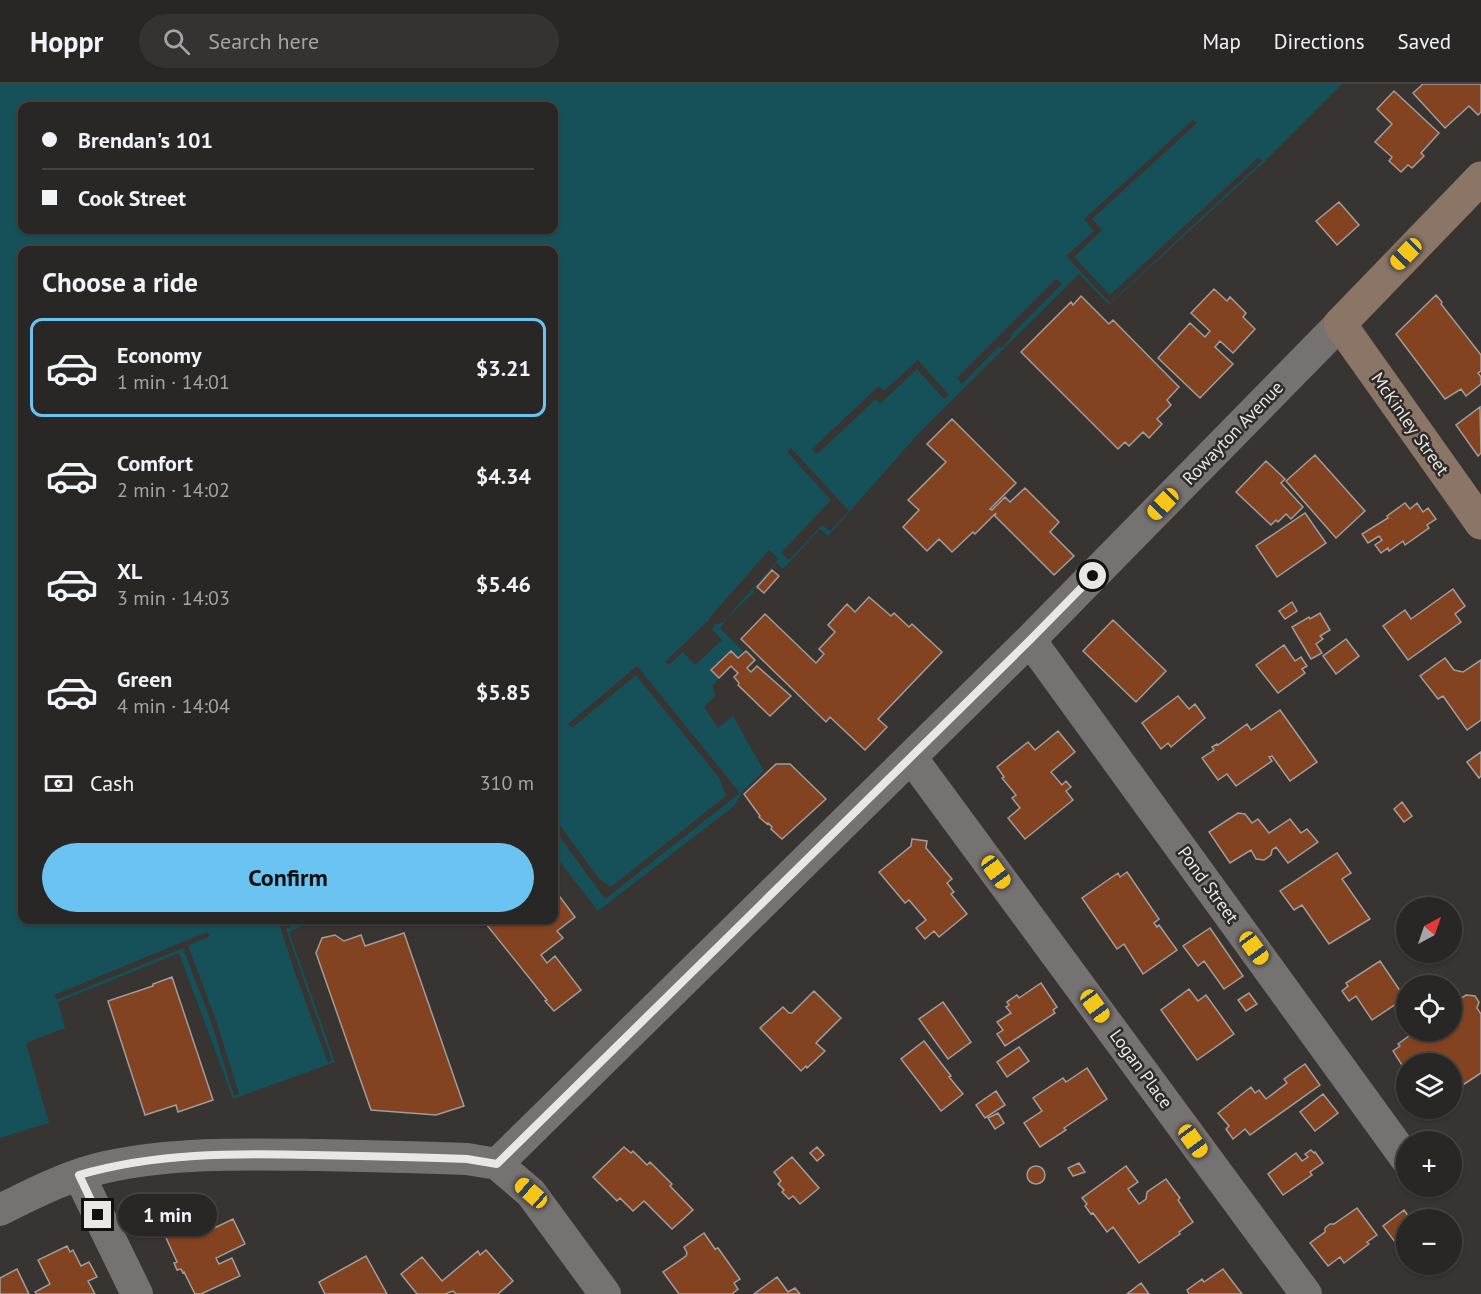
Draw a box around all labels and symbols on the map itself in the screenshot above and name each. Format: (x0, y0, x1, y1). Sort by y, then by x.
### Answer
car (1387, 235, 1425, 273)
street label: McKinley Street (1366, 368, 1454, 480)
street label: Rowayton Avenue (1177, 376, 1288, 489)
car (1144, 485, 1182, 523)
route start (1079, 562, 1106, 589)
street label: Pond Street (1173, 842, 1244, 928)
car (978, 852, 1014, 892)
north arrow (1396, 897, 1462, 963)
car (1236, 928, 1272, 968)
car (1077, 986, 1113, 1026)
street label: Logan Place (1105, 1025, 1178, 1113)
car (1175, 1121, 1211, 1161)
car (512, 1174, 550, 1212)
callout: 1 min (119, 1194, 218, 1236)
route end (84, 1201, 111, 1228)

